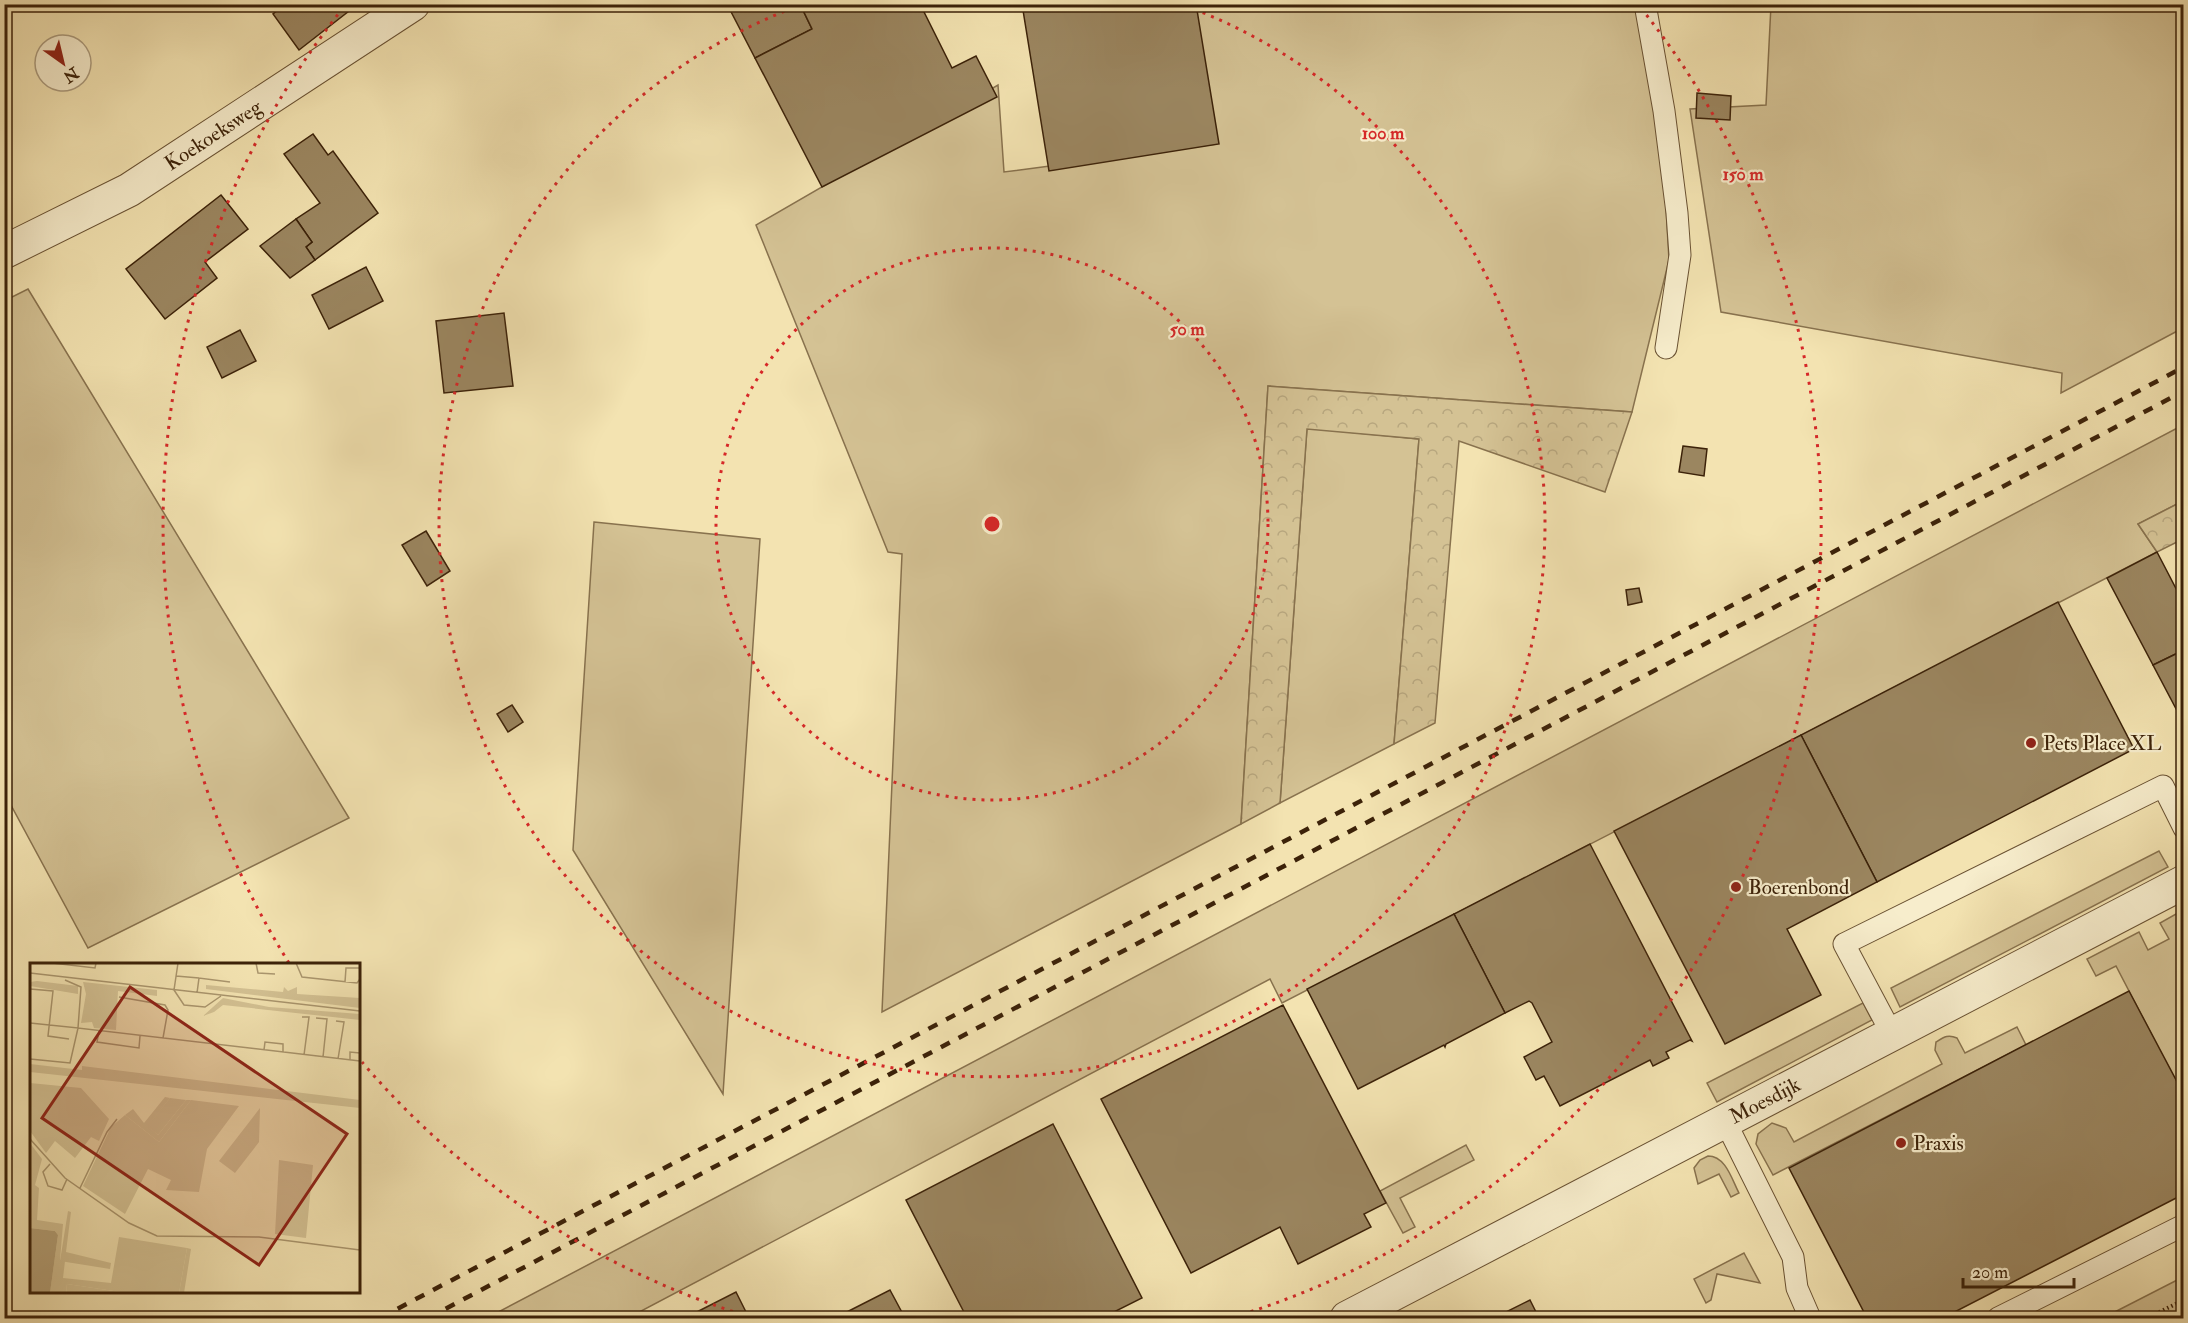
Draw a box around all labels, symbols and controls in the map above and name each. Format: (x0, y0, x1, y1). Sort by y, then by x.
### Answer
north arrow (33, 33, 93, 93)
text: N (59, 62, 83, 87)
street label: Koekoeksweg (159, 93, 267, 177)
text: 100 m (1362, 122, 1405, 145)
text: 150 m (1722, 163, 1765, 186)
text: 50 m (1170, 318, 1205, 341)
centre of rings (982, 514, 1002, 534)
place label: Pets Place XL (2043, 730, 2161, 757)
marker: Pets Place XL (2024, 736, 2038, 750)
place label: Boerenbond (1748, 874, 1850, 901)
marker: Boerenbond (1729, 880, 1743, 894)
inset map (30, 963, 360, 1293)
street label: Moesdijk (1724, 1071, 1805, 1130)
place label: Praxis (1913, 1130, 1964, 1157)
marker: Praxis (1894, 1136, 1908, 1150)
scale bar (1963, 1251, 2074, 1289)
text: 20 m (1972, 1261, 2008, 1284)

